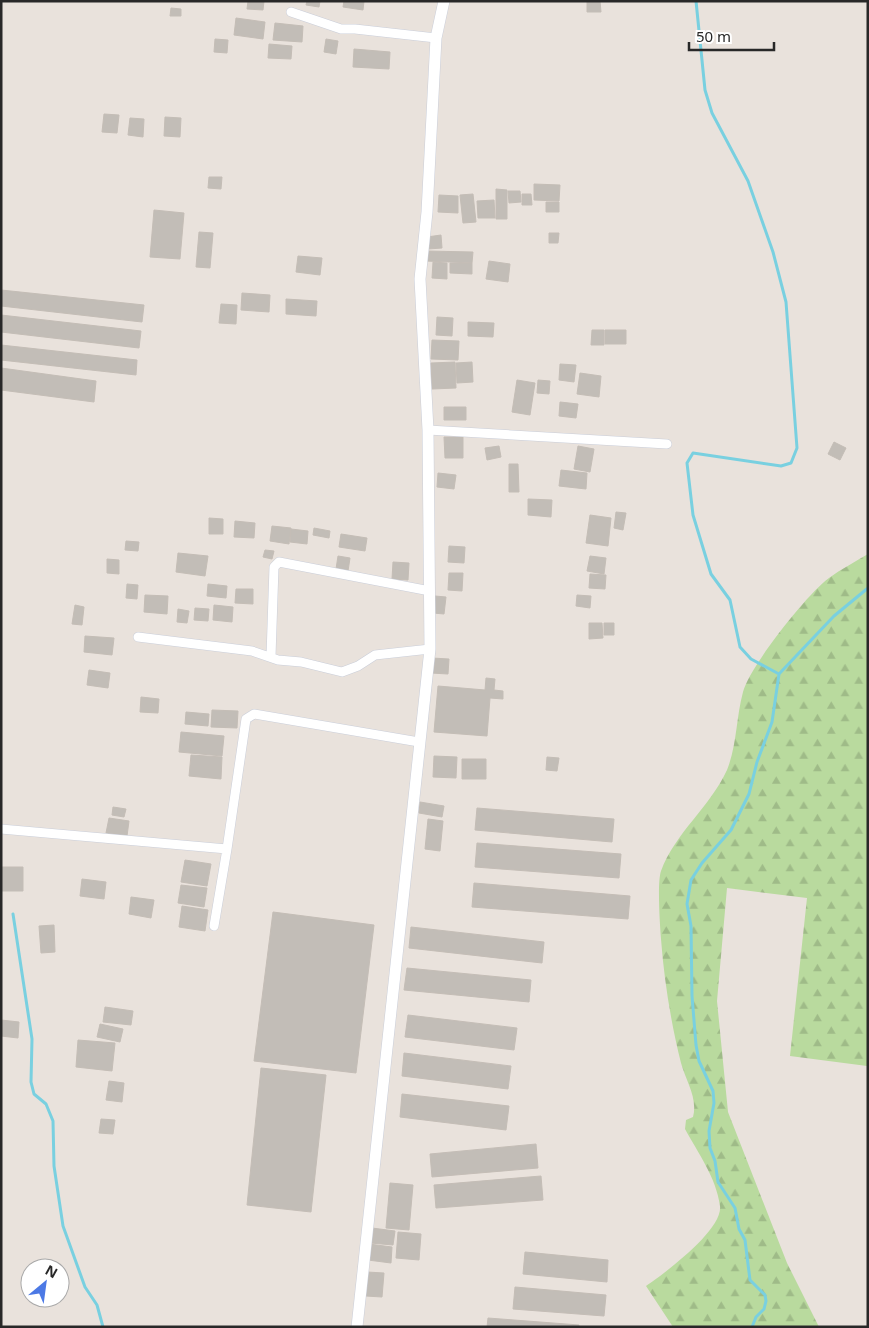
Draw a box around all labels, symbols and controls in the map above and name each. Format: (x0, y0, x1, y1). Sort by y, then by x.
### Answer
scale bar (689, 20, 774, 52)
text: 50 m (696, 26, 731, 46)
north arrow (20, 1258, 70, 1308)
text: N (42, 1260, 61, 1282)

